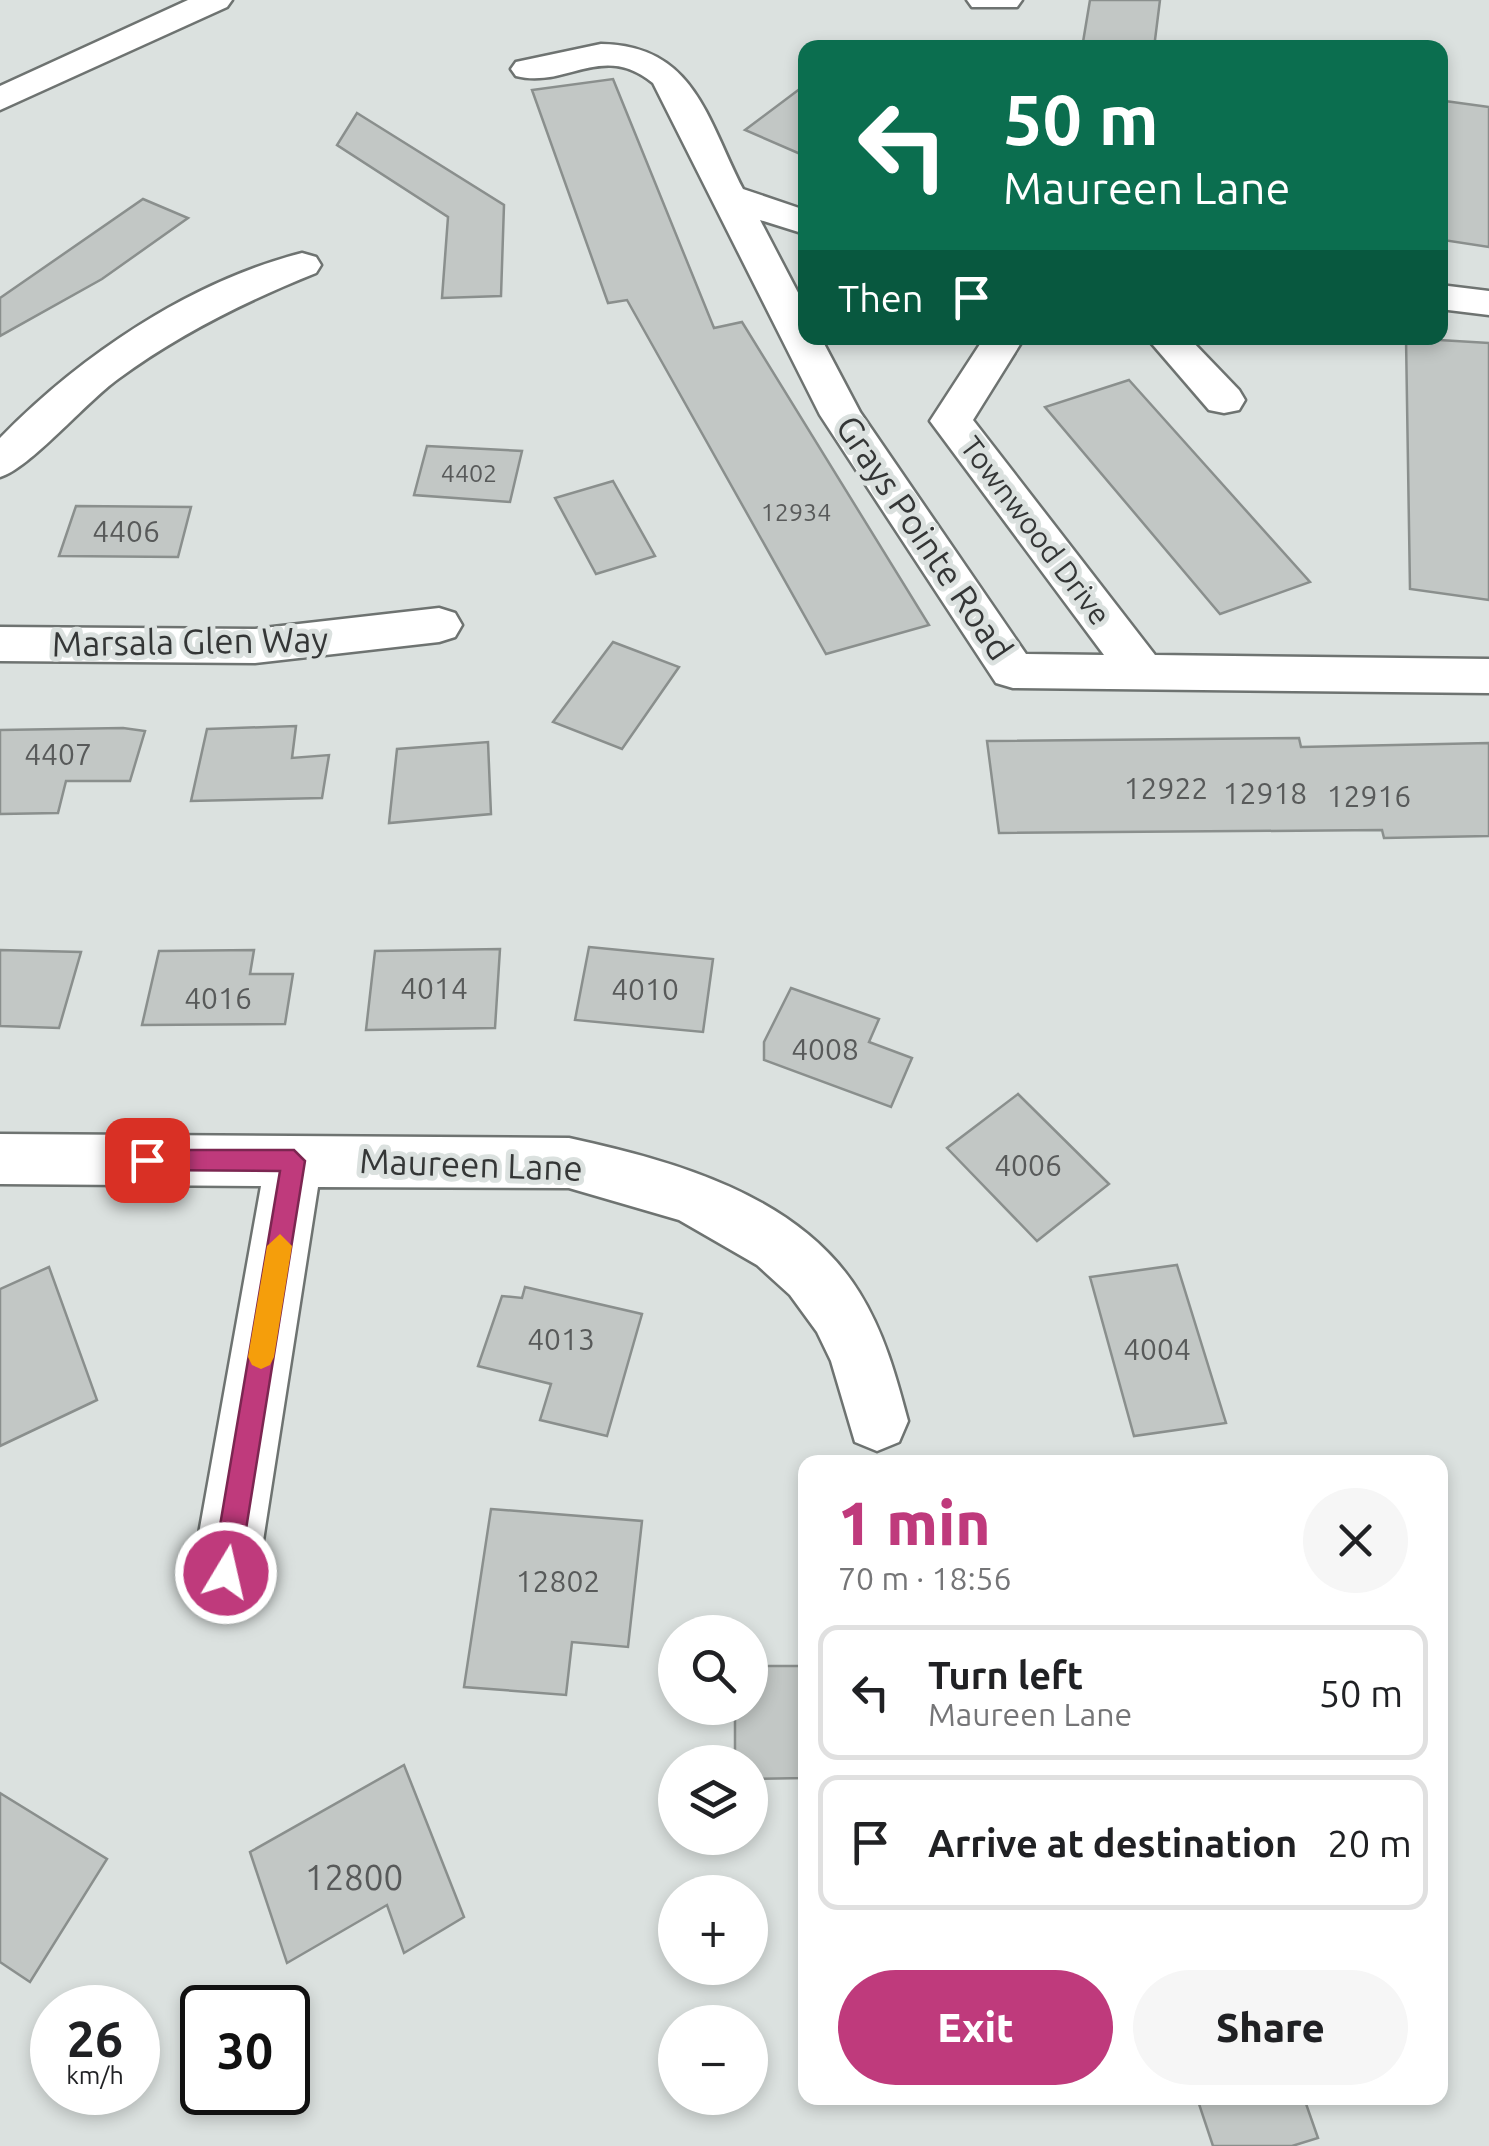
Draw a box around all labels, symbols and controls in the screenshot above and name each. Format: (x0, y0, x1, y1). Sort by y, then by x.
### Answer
icon: left (838, 80, 968, 210)
text: 50 m (1003, 80, 1159, 158)
text: Maureen Lane (1003, 162, 1290, 213)
icon: arrive (944, 270, 999, 325)
text: Then (838, 277, 924, 319)
street label: Grays Pointe Road (828, 408, 1021, 667)
street label: Townwood Drive (954, 430, 1118, 631)
house number: 4402 (441, 459, 497, 487)
house number: 12934 (761, 498, 831, 526)
house number: 4406 (92, 514, 160, 548)
street label: Marsala Glen Way (52, 619, 329, 663)
house number: 4407 (24, 737, 92, 771)
house number: 12922 (1124, 771, 1208, 805)
house number: 12918 (1223, 776, 1307, 810)
house number: 12916 (1327, 779, 1411, 813)
house number: 4014 (400, 971, 468, 1005)
house number: 4010 (611, 972, 679, 1006)
house number: 4016 (184, 981, 252, 1015)
house number: 4008 (791, 1032, 859, 1066)
pin (105, 1118, 190, 1203)
icon: arrive (120, 1133, 175, 1188)
street label: Maureen Lane (359, 1140, 583, 1188)
house number: 4006 (994, 1148, 1062, 1182)
house number: 4013 (527, 1322, 595, 1356)
house number: 4004 (1123, 1332, 1191, 1366)
button: close (1303, 1488, 1408, 1593)
text: 1 min (838, 1489, 991, 1556)
position arrow (174, 1521, 278, 1625)
text: 70 m · 18:56 (838, 1560, 1012, 1596)
house number: 12802 (516, 1564, 600, 1598)
map controls (658, 1615, 768, 2115)
button: search (658, 1615, 768, 1725)
text: Turn left (928, 1654, 1083, 1696)
icon: left (843, 1665, 898, 1720)
text: 50 m (1319, 1672, 1403, 1714)
text: Maureen Lane (928, 1696, 1132, 1732)
button: layers (658, 1745, 768, 1855)
icon: arrive (843, 1815, 898, 1870)
text: Arrive at destination (928, 1822, 1297, 1864)
text: 20 m (1327, 1822, 1412, 1864)
house number: 12800 (305, 1857, 403, 1897)
button: + (658, 1875, 768, 1985)
button: Exit (838, 1970, 1113, 2085)
button: Share (1133, 1970, 1408, 2085)
speed limit sign: 30 (180, 1985, 310, 2115)
button: − (658, 2005, 768, 2115)
text: 26 (67, 2010, 123, 2066)
text: km/h (66, 2061, 124, 2089)

